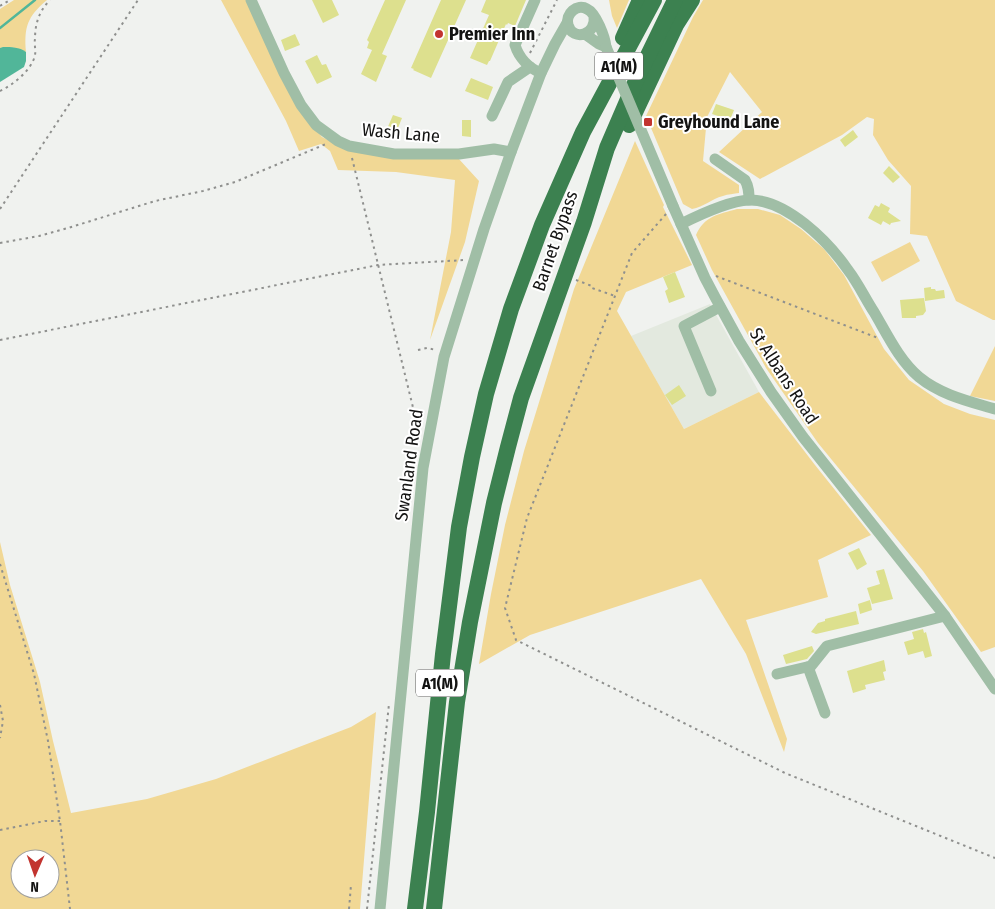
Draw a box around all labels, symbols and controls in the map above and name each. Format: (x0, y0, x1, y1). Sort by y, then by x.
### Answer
place label: Premier Inn (449, 23, 535, 45)
marker: Premier Inn (433, 28, 445, 40)
road number: A1(M) (595, 52, 643, 80)
place label: Greyhound Lane (658, 111, 779, 133)
marker: Greyhound Lane (642, 116, 654, 128)
street label: Wash Lane (361, 119, 441, 147)
street label: Barnet Bypass (528, 188, 583, 294)
street label: St Albans Road (745, 324, 823, 428)
street label: Swanland Road (390, 408, 428, 522)
road number: A1(M) (416, 670, 464, 696)
north arrow (10, 849, 60, 899)
text: N (30, 878, 39, 895)

